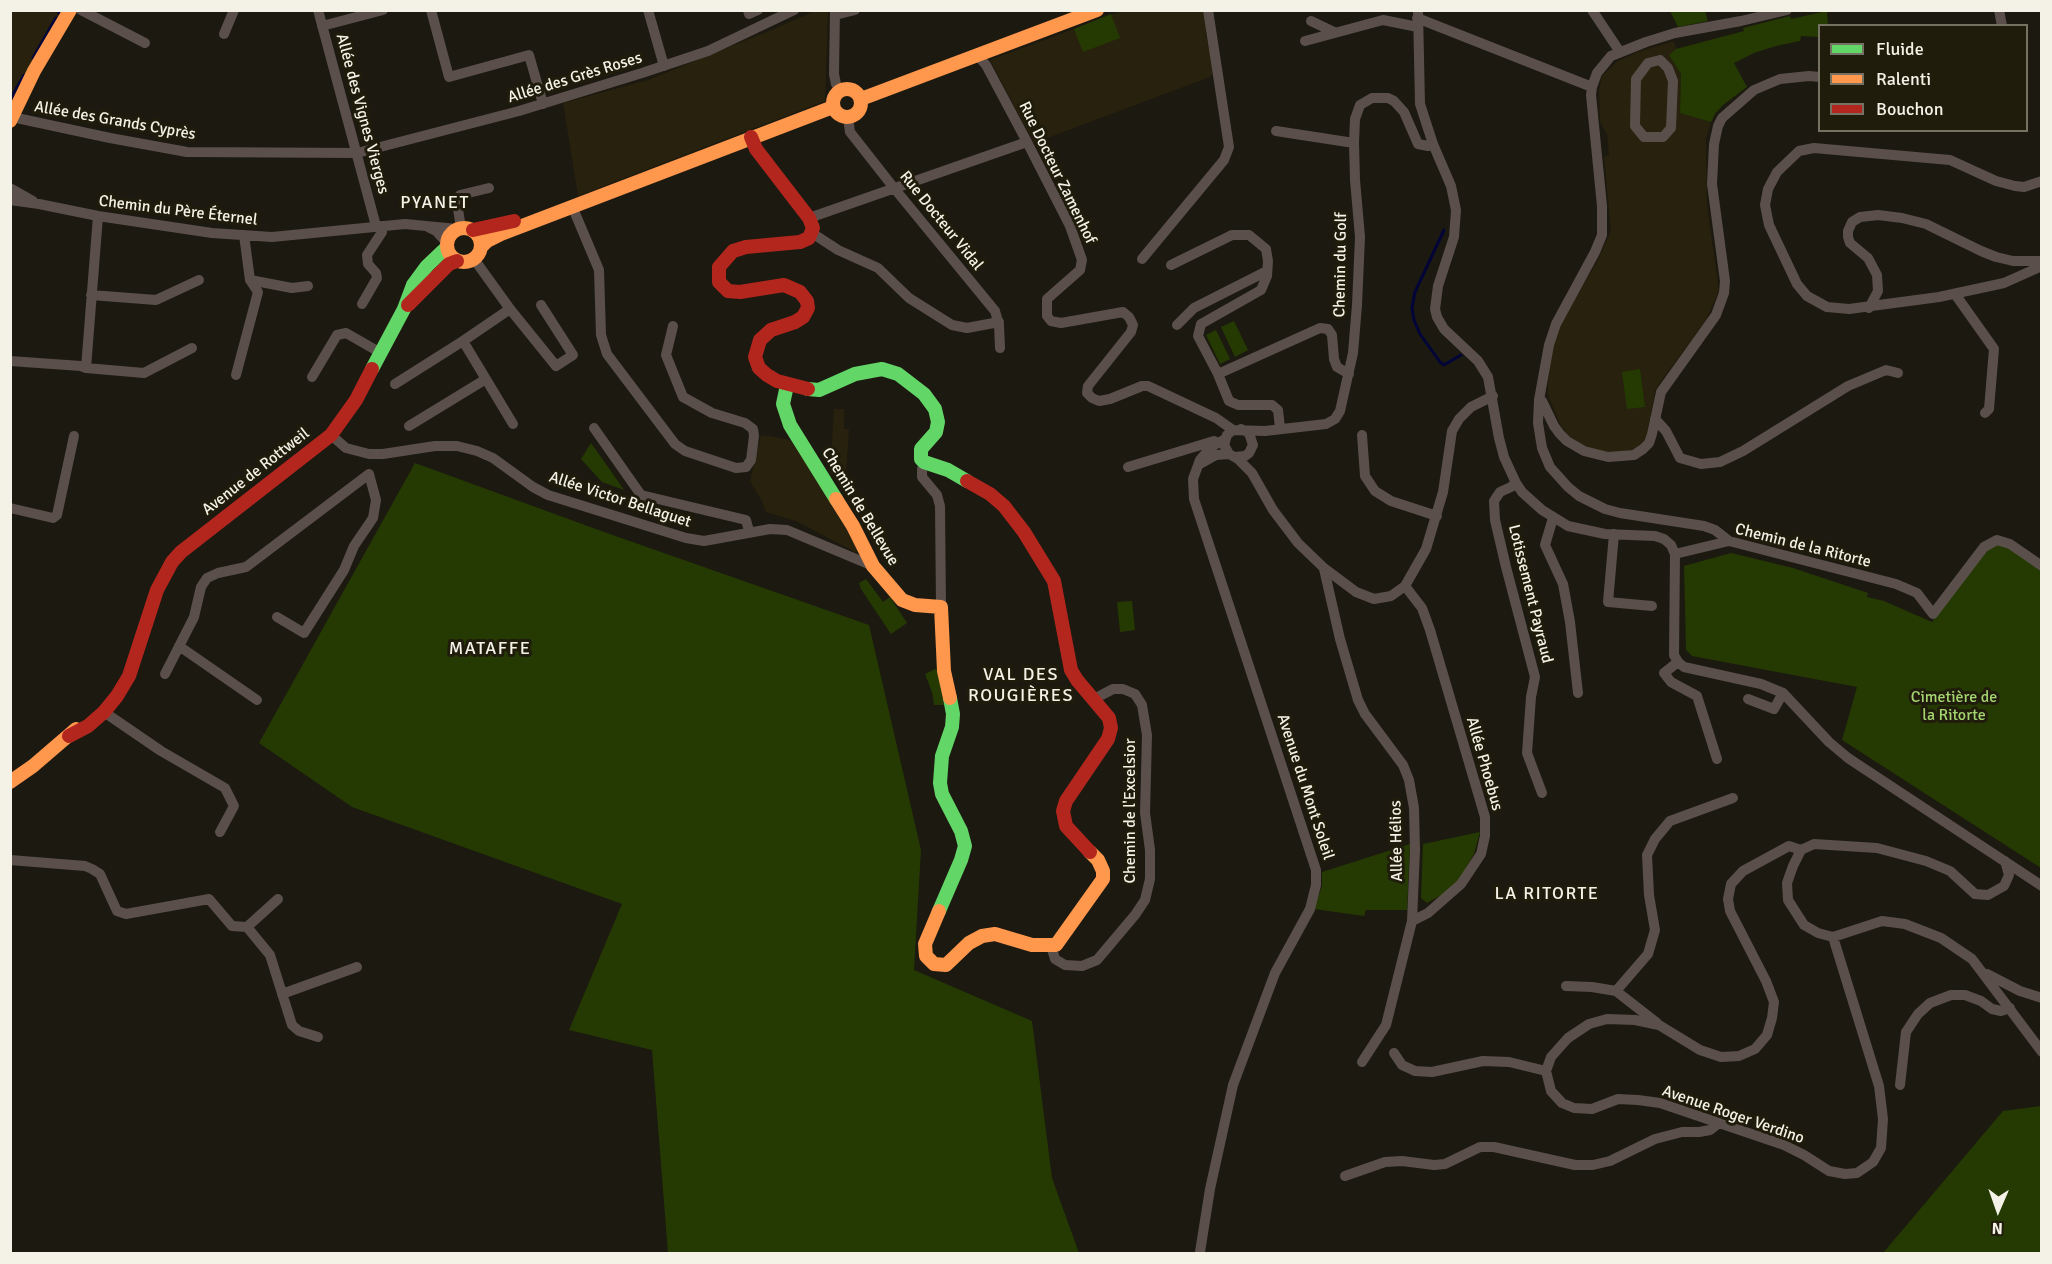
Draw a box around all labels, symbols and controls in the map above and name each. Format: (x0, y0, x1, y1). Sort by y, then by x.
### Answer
legend (1818, 24, 2028, 132)
street label: Allée des Vignes Vierges (331, 32, 393, 196)
text: Fluide (1876, 38, 1924, 60)
street label: Allée des Grès Roses (506, 48, 644, 108)
text: Ralenti (1876, 68, 1931, 90)
street label: Allée des Grands Cyprès (33, 97, 197, 145)
text: Bouchon (1876, 98, 1944, 120)
street label: Rue Docteur Zamenhof (1014, 99, 1100, 247)
street label: Rue Docteur Vidal (895, 167, 987, 275)
street label: Chemin du Père Éternel (97, 192, 259, 230)
district label: PYANET (400, 192, 470, 214)
street label: Chemin du Golf (1330, 212, 1352, 318)
street label: Avenue de Rottweil (199, 424, 313, 520)
street label: Chemin de Bellevue (817, 444, 903, 570)
street label: Allée Victor Bellaguet (547, 468, 693, 532)
street label: Chemin de la Ritorte (1733, 520, 1873, 572)
street label: Lotissement Payraud (1504, 523, 1556, 665)
district label: MATAFFE (449, 638, 531, 660)
district label: VAL DES ROUGIÈRES (968, 664, 1074, 706)
park label: Cimetière de la Ritorte (1911, 688, 1997, 726)
street label: Avenue du Mont Soleil (1272, 712, 1338, 862)
street label: Allée Phoebus (1461, 715, 1507, 813)
street label: Chemin de l'Excelsior (1121, 738, 1141, 884)
street label: Allée Hélios (1387, 800, 1407, 882)
district label: LA RITORTE (1494, 883, 1600, 905)
street label: Avenue Roger Verdino (1659, 1082, 1807, 1148)
north arrow (1968, 1180, 2028, 1240)
text: N (1991, 1218, 2003, 1238)

